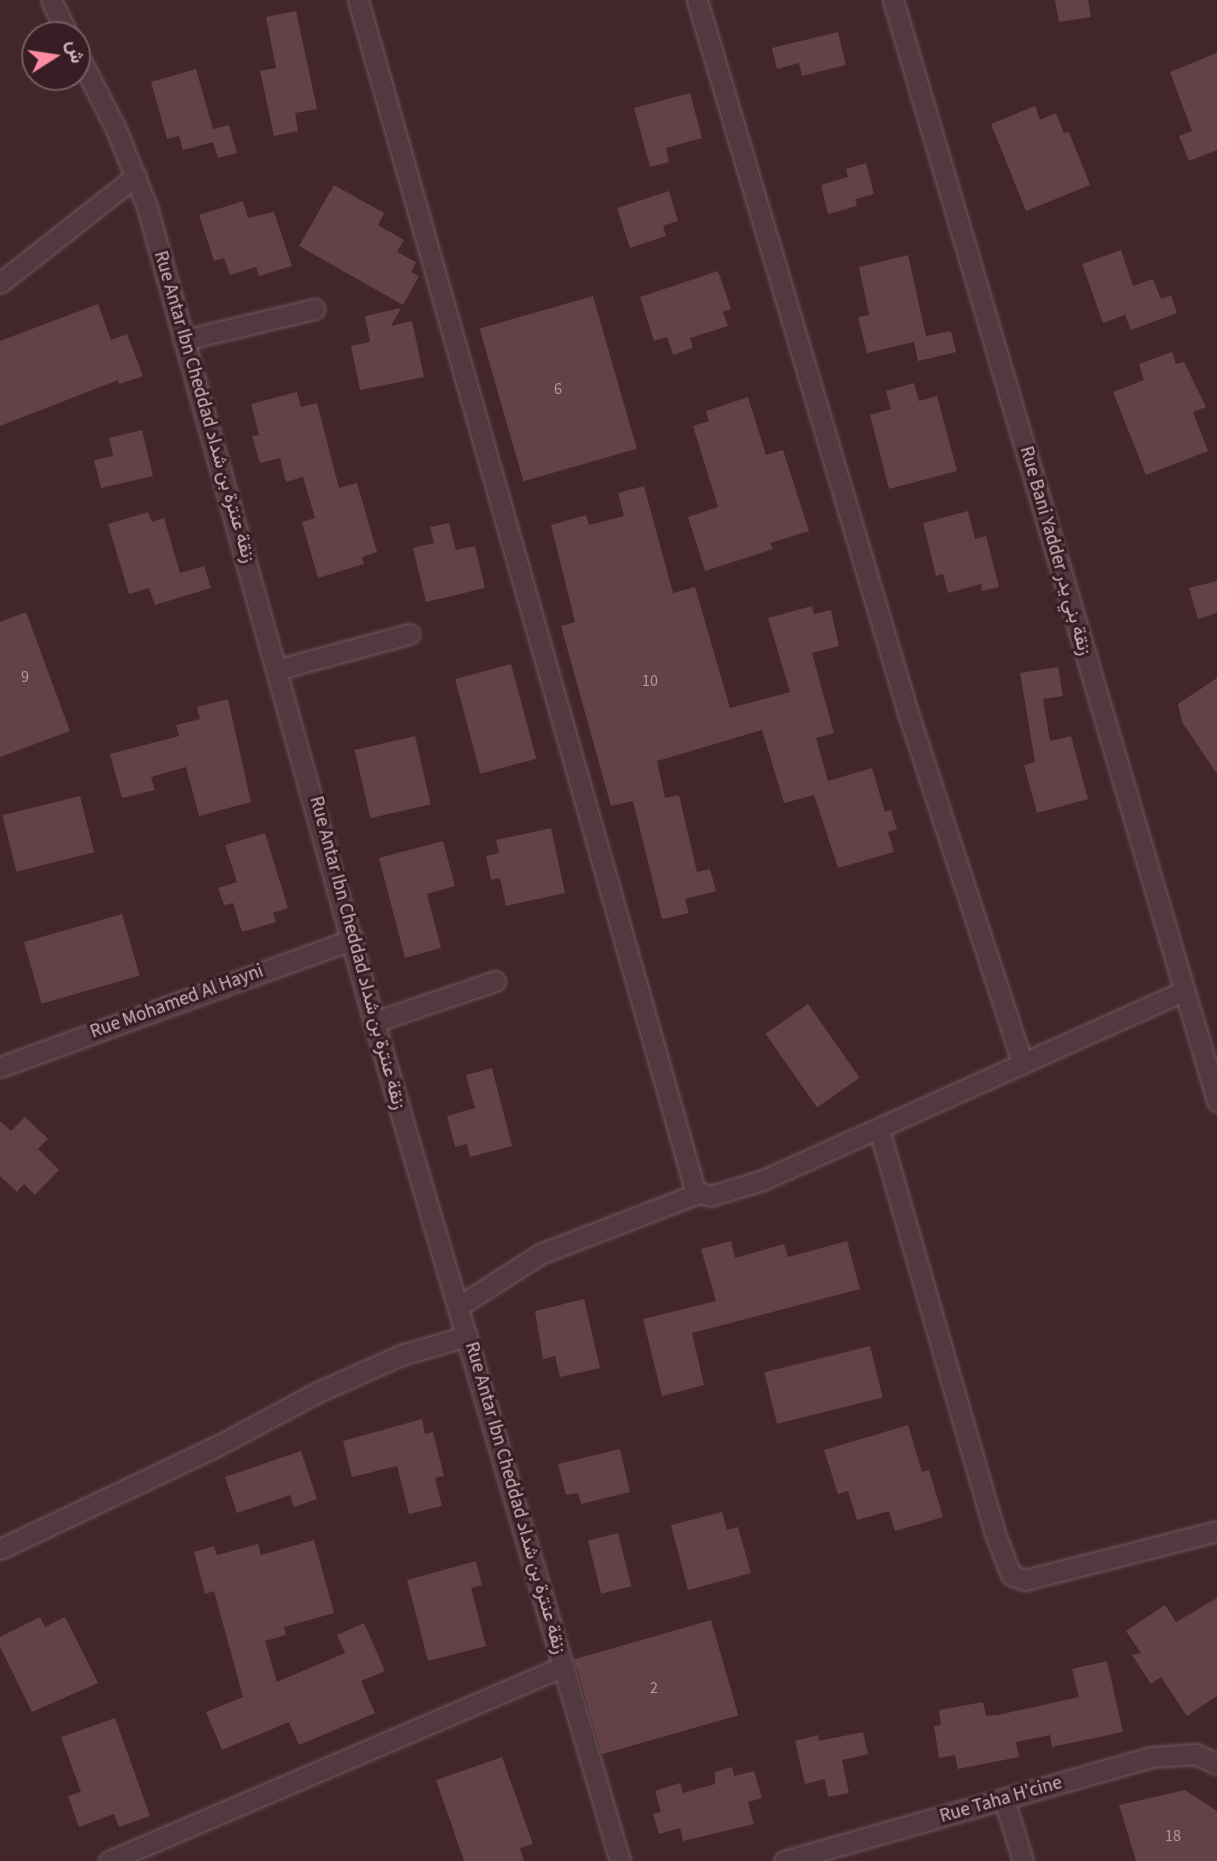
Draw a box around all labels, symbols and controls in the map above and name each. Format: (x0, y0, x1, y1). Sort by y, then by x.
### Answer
north arrow (21, 21, 91, 91)
text: ش (59, 38, 91, 66)
street label: Rue Antar Ibn Cheddad زنقة عنترة بن شداد (148, 248, 260, 566)
house number: 6 (554, 379, 562, 399)
street label: Rue Bani Yadder زنقة بني يدر (1014, 444, 1096, 658)
house number: 9 (21, 667, 29, 687)
house number: 10 (642, 671, 658, 691)
street label: Rue Antar Ibn Cheddad زنقة عنترة بن شداد (304, 794, 410, 1112)
street label: Rue Mohamed Al Hayni (87, 960, 267, 1044)
street label: Rue Antar Ibn Cheddad زنقة عنترة بن شداد (459, 1339, 571, 1657)
house number: 2 (650, 1678, 658, 1698)
street label: Rue Taha H'cine (937, 1772, 1065, 1828)
house number: 18 (1165, 1826, 1181, 1846)

